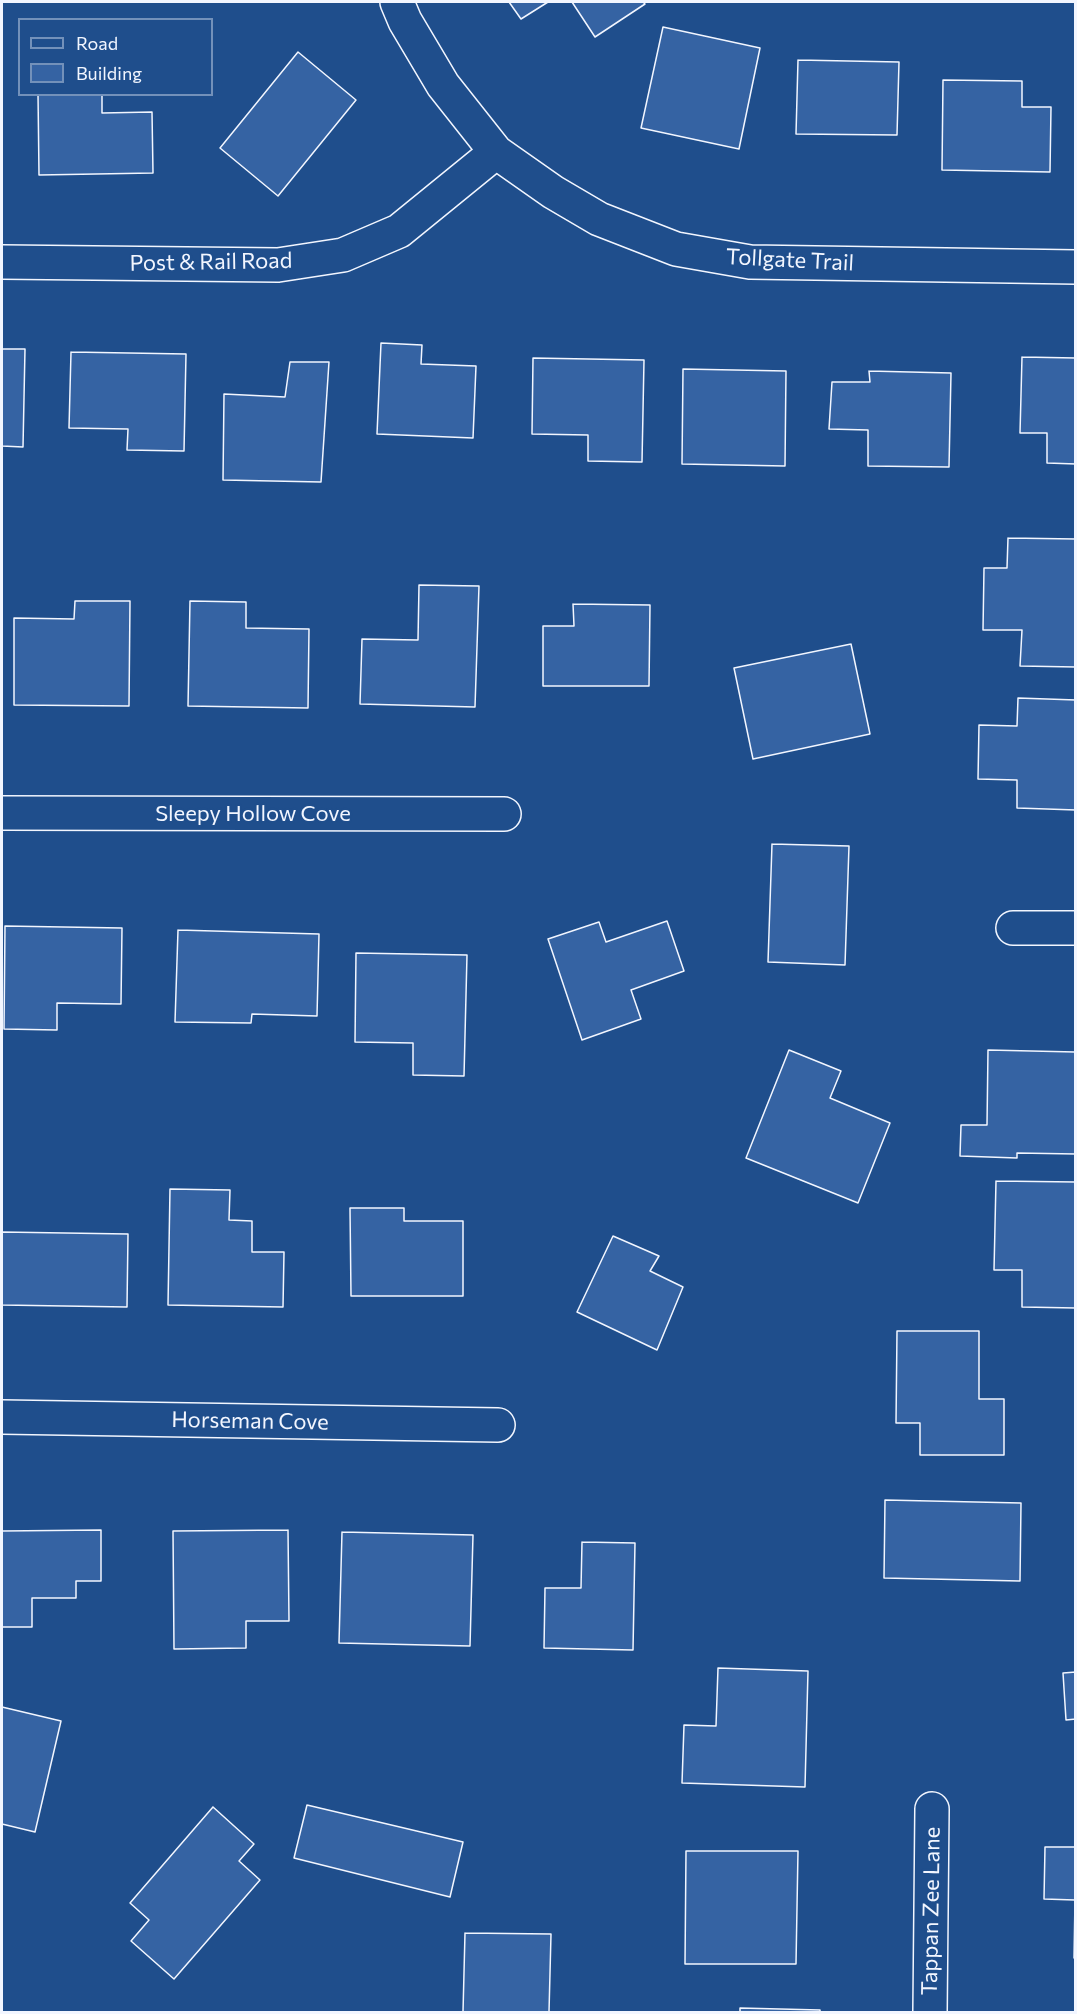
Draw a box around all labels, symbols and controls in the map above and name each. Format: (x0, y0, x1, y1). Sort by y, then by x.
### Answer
legend (18, 18, 213, 96)
text: Road (76, 32, 118, 54)
text: Building (76, 62, 142, 84)
street label: Tollgate Trail (725, 243, 855, 277)
street label: Post & Rail Road (129, 247, 293, 277)
street label: Sleepy Hollow Cove (155, 801, 351, 827)
street label: Horseman Cove (171, 1406, 329, 1436)
street label: Tappan Zee Lane (916, 1826, 946, 1996)

